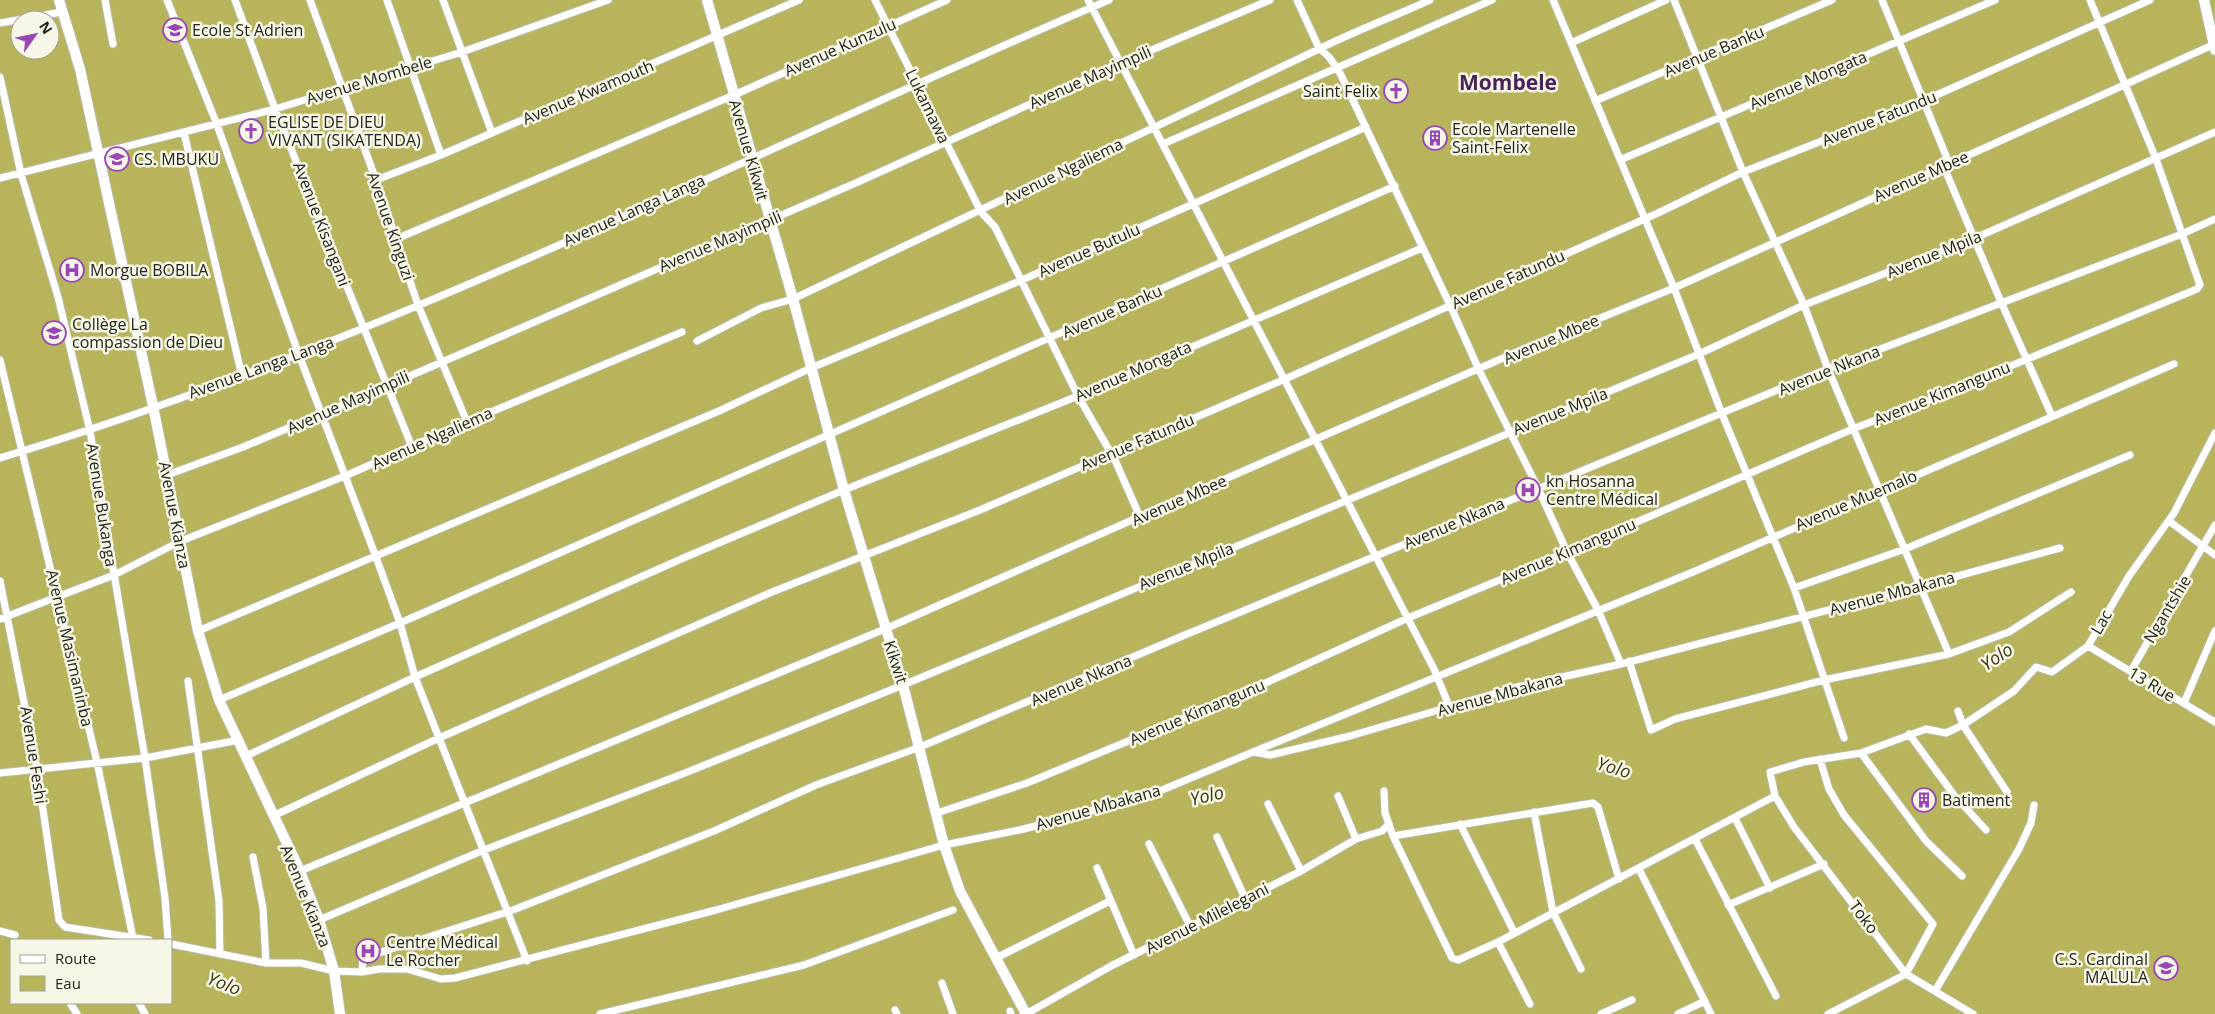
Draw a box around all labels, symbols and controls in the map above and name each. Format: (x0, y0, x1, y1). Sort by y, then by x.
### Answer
north arrow (10, 10, 60, 60)
street label: Avenue Kunzulu (781, 12, 899, 82)
school or university icon: Ecole St Adrien (162, 17, 188, 43)
text: N (35, 18, 57, 38)
place label: Ecole St Adrien (192, 19, 303, 41)
street label: Avenue Banku (1660, 20, 1768, 82)
street label: Avenue Mayimpili (1025, 40, 1155, 114)
street label: Avenue Mongata (1746, 45, 1870, 115)
street label: Avenue Mombele (303, 50, 435, 110)
street label: Avenue Kwamouth (519, 54, 657, 130)
street label: Lukamawa (900, 65, 956, 147)
district label: Mombele (1459, 68, 1557, 96)
church icon: Saint Felix (1383, 78, 1409, 104)
place label: Saint Felix (1303, 80, 1379, 102)
street label: Avenue Fatundu (1818, 85, 1940, 151)
street label: Avenue Kikwit (724, 97, 774, 203)
place label: EGLISE DE DIEU VIVANT (SIKATENDA) (268, 111, 421, 151)
church icon: EGLISE DE DIEU VIVANT (SIKATENDA) (238, 118, 264, 144)
place label: Ecole Martenelle Saint-Felix (1452, 118, 1576, 158)
building icon: Ecole Martenelle Saint-Felix (1422, 125, 1448, 151)
street label: Avenue Ngaliema (1000, 133, 1126, 209)
street label: Avenue Mbee (1870, 145, 1972, 207)
school or university icon: CS. MBUKU (104, 146, 130, 172)
place label: CS. MBUKU (134, 148, 219, 170)
street label: Avenue Kisangani (288, 159, 356, 289)
street label: Avenue Kinguzi (362, 169, 420, 283)
street label: Avenue Langa Langa (560, 169, 708, 251)
street label: Avenue Mayimpili (655, 205, 785, 277)
street label: Avenue Butulu (1035, 218, 1143, 282)
street label: Avenue Mpila (1883, 225, 1985, 283)
street label: Avenue Fatundu (1448, 244, 1568, 314)
hospital icon: Morgue BOBILA (59, 257, 85, 283)
place label: Morgue BOBILA (90, 259, 209, 281)
street label: Avenue Banku (1059, 279, 1165, 343)
street label: Avenue Mbee (1500, 309, 1602, 369)
place label: Collège La compassion de Dieu (72, 313, 223, 353)
school or university icon: Collège La compassion de Dieu (41, 320, 67, 346)
street label: Avenue Langa Langa (185, 330, 337, 404)
street label: Avenue Mongata (1071, 335, 1195, 407)
street label: Avenue Nkana (1775, 340, 1883, 400)
street label: Avenue Kimangunu (1870, 356, 2014, 430)
street label: Avenue Mayimpili (283, 365, 413, 439)
street label: Avenue Mpila (1509, 382, 1611, 440)
street label: Avenue Ngaliema (368, 401, 496, 475)
street label: Avenue Fatundu (1077, 408, 1197, 476)
street label: Avenue Bukanga (81, 442, 123, 568)
street label: Avenue Kianza (154, 460, 196, 570)
street label: Avenue Muemalo (1792, 464, 1920, 536)
street label: Avenue Mbee (1128, 469, 1230, 531)
place label: kn Hosanna Centre Médical (1546, 470, 1658, 510)
hospital icon: kn Hosanna Centre Médical (1515, 477, 1541, 503)
street label: Avenue Nkana (1400, 492, 1508, 554)
street label: Avenue Kimangunu (1497, 512, 1639, 590)
street label: Avenue Mpila (1135, 537, 1237, 595)
street label: Avenue Mbakana (1827, 566, 1957, 620)
street label: Avenue Masimaninba (41, 567, 99, 729)
street label: Ngantshie (2138, 571, 2196, 647)
street label: Lac (2085, 605, 2117, 638)
street label: Kikwit (879, 637, 913, 687)
water label: Yolo (1976, 637, 2017, 676)
street label: Avenue Nkana (1027, 649, 1135, 711)
street label: 13 Rue (2124, 661, 2180, 707)
street label: Avenue Mbakana (1435, 667, 1565, 721)
street label: Avenue Kimangunu (1126, 673, 1268, 751)
street label: Avenue Feshi (15, 705, 53, 805)
water label: Yolo (1595, 751, 1634, 783)
street label: Avenue Mbakana (1033, 779, 1163, 835)
water label: Yolo (1188, 780, 1226, 811)
building icon: Batiment (1911, 787, 1937, 813)
place label: Batiment (1942, 789, 2011, 811)
street label: Avenue Kianza (275, 841, 337, 951)
street label: Avenue Milelegani (1142, 877, 1272, 959)
street label: Toko (1844, 896, 1884, 938)
place label: Centre Médical Le Rocher (386, 931, 498, 971)
hospital icon: Centre Médical Le Rocher (355, 938, 381, 964)
legend (10, 939, 172, 1004)
text: Route (55, 948, 96, 968)
place label: C.S. Cardinal MALULA (2055, 948, 2149, 988)
school or university icon: C.S. Cardinal MALULA (2153, 955, 2179, 981)
water label: Yolo (204, 966, 245, 1000)
text: Eau (55, 973, 81, 993)

